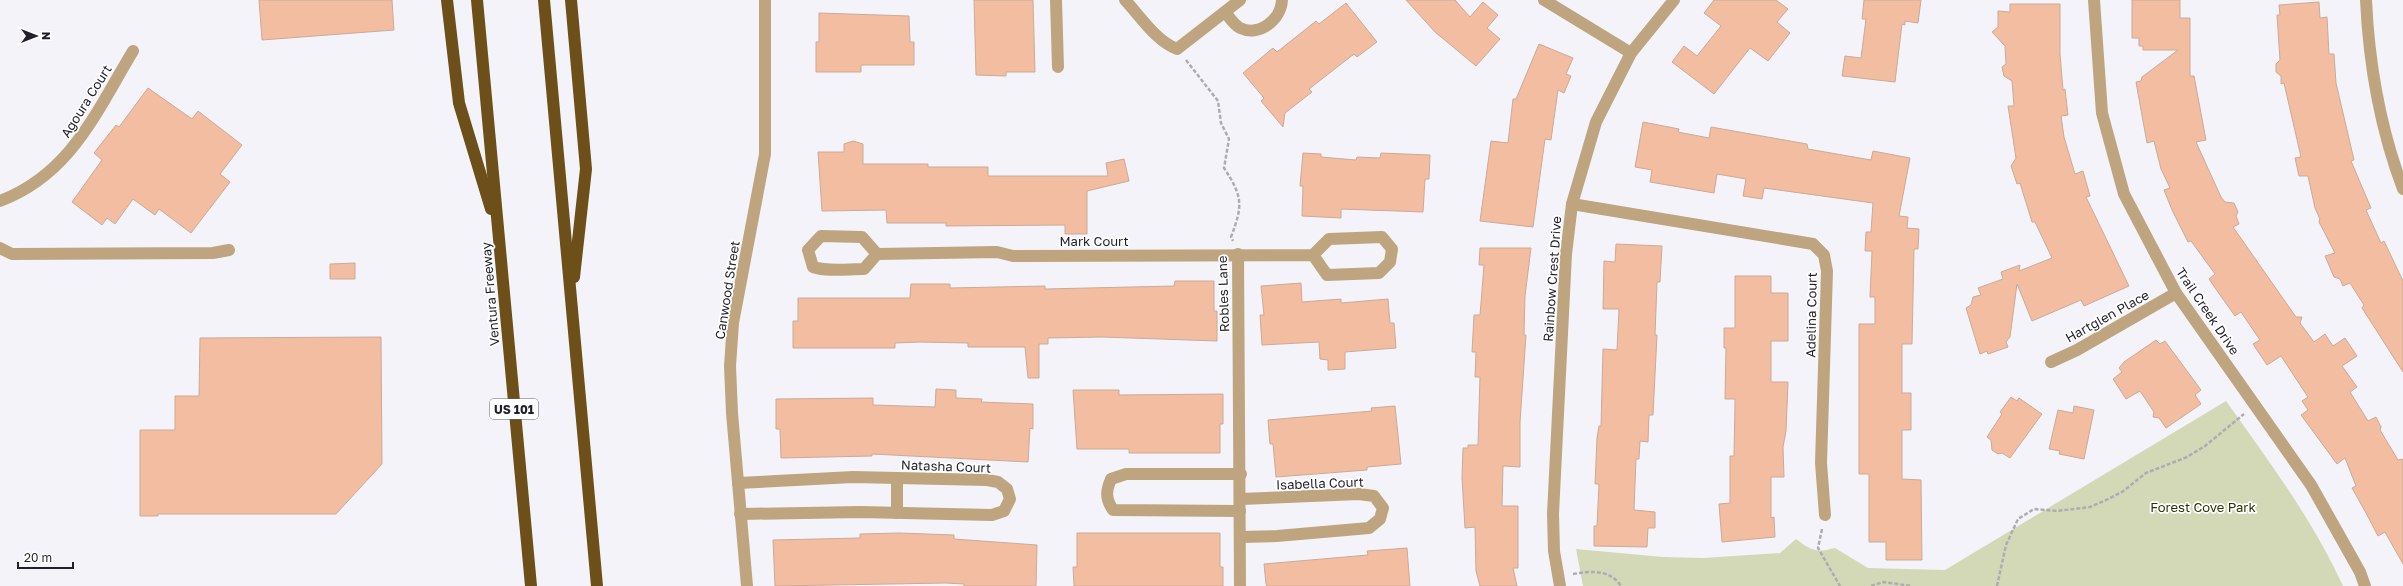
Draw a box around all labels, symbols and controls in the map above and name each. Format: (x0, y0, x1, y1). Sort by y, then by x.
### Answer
north arrow (16, 16, 56, 56)
text: N (40, 32, 53, 40)
street label: Agoura Court (57, 62, 115, 140)
street label: Rainbow Crest Drive (1540, 216, 1564, 342)
street label: Mark Court (1059, 233, 1129, 249)
street label: Canwood Street (711, 239, 743, 341)
street label: Ventura Freeway (477, 241, 503, 347)
street label: Robles Lane (1214, 255, 1232, 333)
street label: Trail Creek Drive (2173, 264, 2243, 358)
street label: Adelina Court (1802, 272, 1820, 358)
street label: Hartglen Place (2062, 286, 2152, 346)
road number: US 101 (490, 399, 538, 419)
street label: Natasha Court (901, 456, 991, 476)
street label: Isabella Court (1276, 473, 1364, 493)
park label: Forest Cove Park (2150, 499, 2256, 515)
scale bar (18, 544, 73, 570)
text: 20 m (24, 550, 52, 565)

